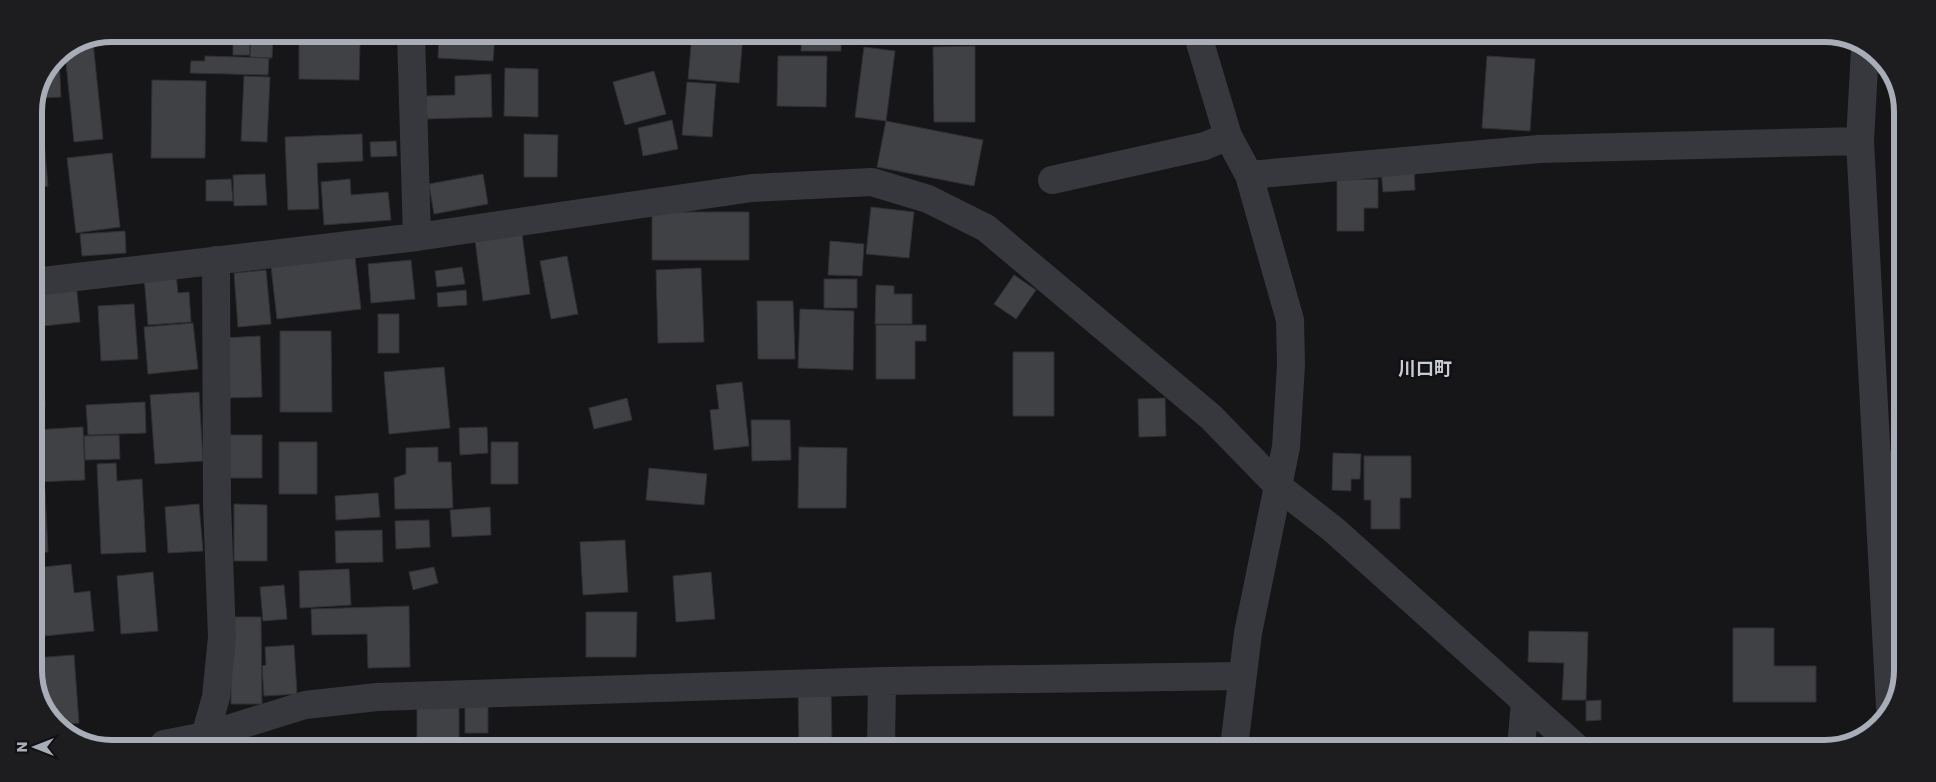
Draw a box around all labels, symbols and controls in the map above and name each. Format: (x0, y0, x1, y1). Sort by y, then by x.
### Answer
district label: 川口町 (1398, 356, 1452, 381)
north arrow (10, 722, 60, 772)
text: N (12, 742, 32, 752)

